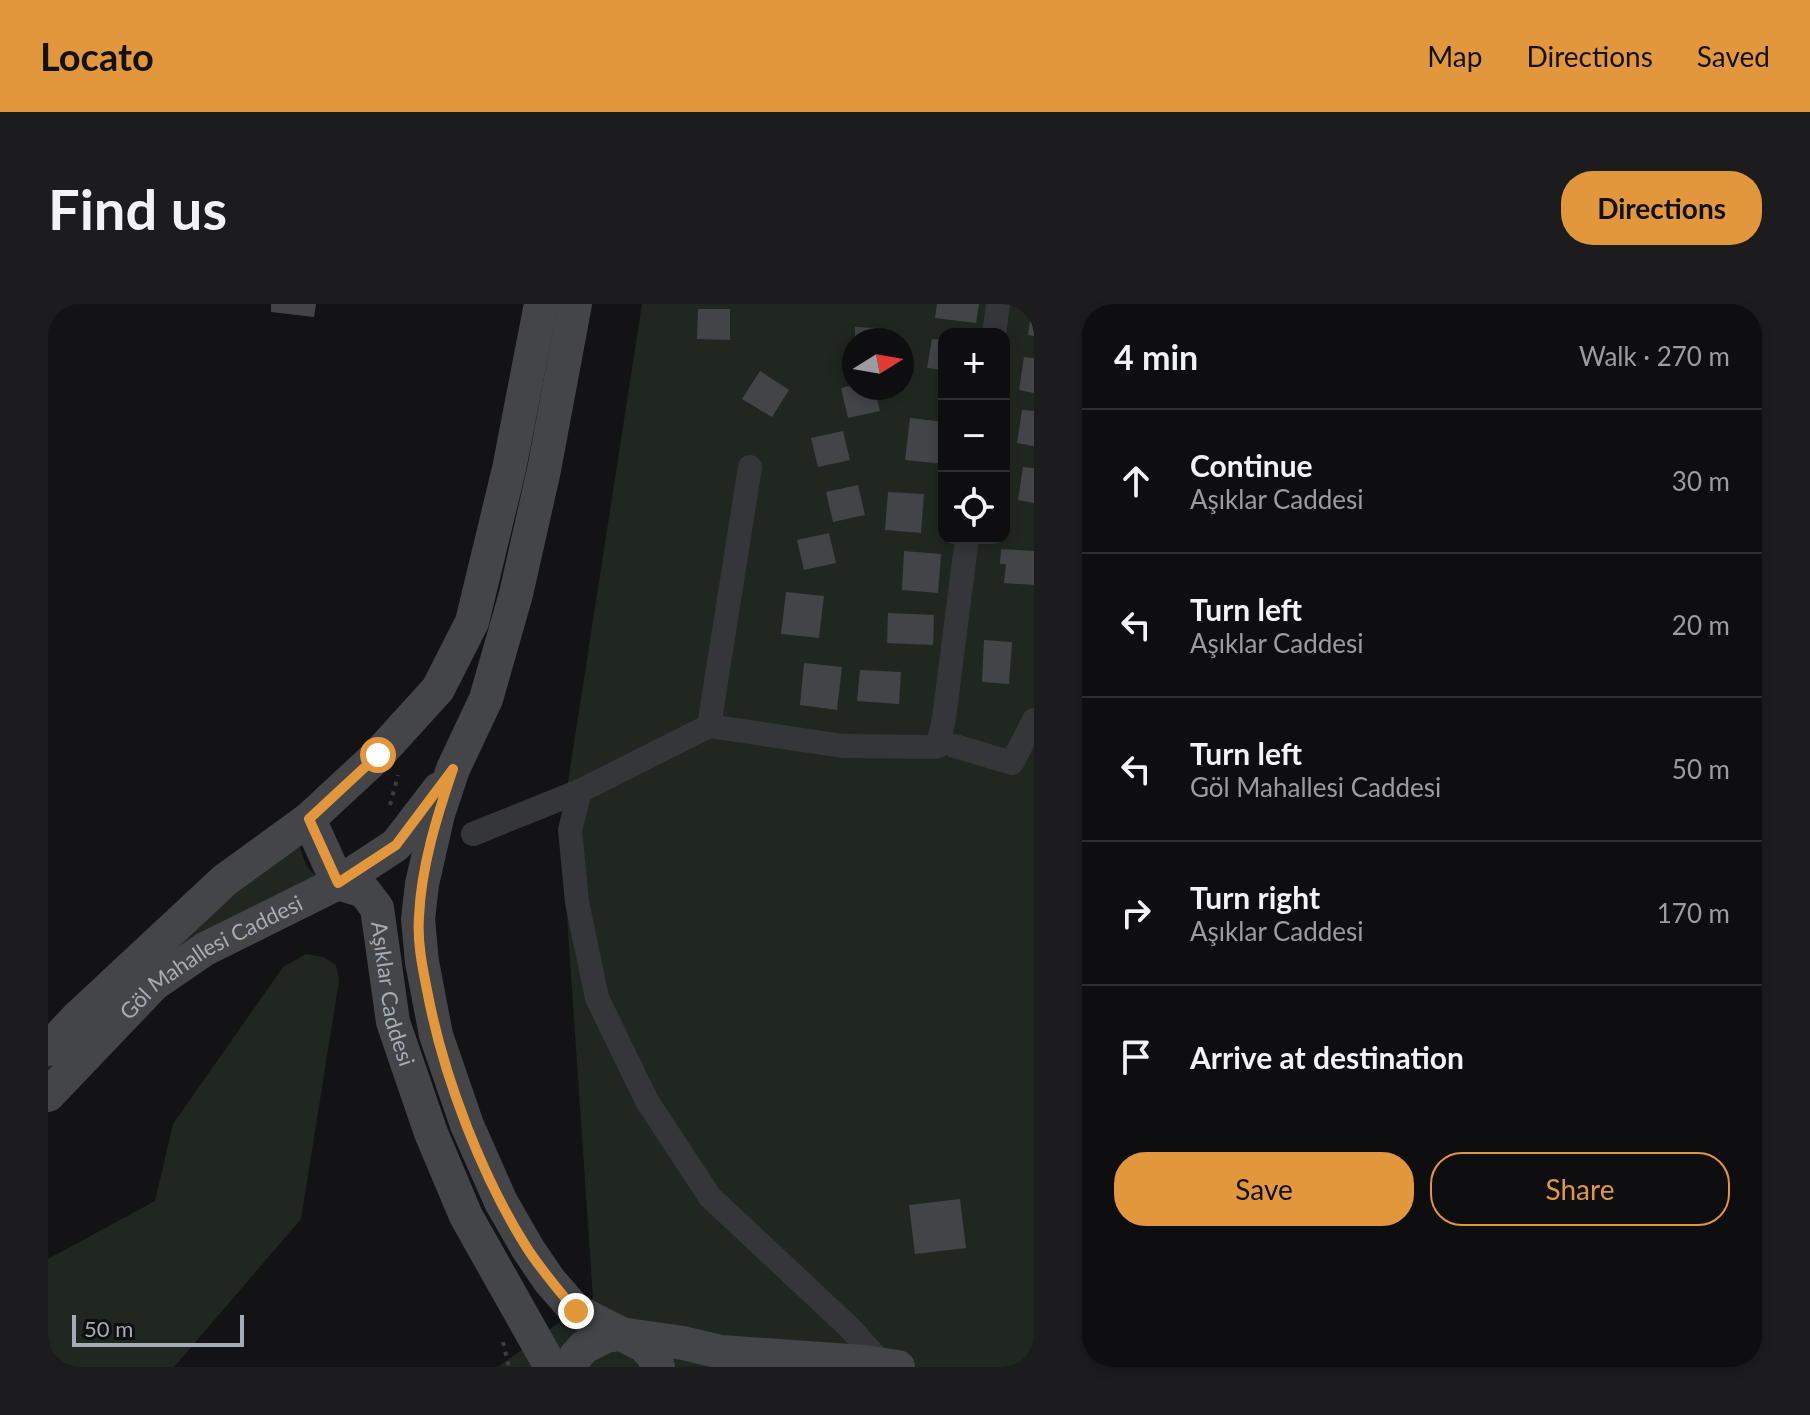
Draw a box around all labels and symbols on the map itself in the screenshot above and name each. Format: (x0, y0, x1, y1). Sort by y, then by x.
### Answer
north arrow (842, 328, 914, 400)
route start (360, 737, 396, 773)
street label: Göl Mahallesi Caddesi (114, 889, 307, 1025)
street label: Aşıklar Caddesi (366, 920, 421, 1069)
route end (558, 1293, 594, 1329)
scale bar (72, 1311, 244, 1347)

